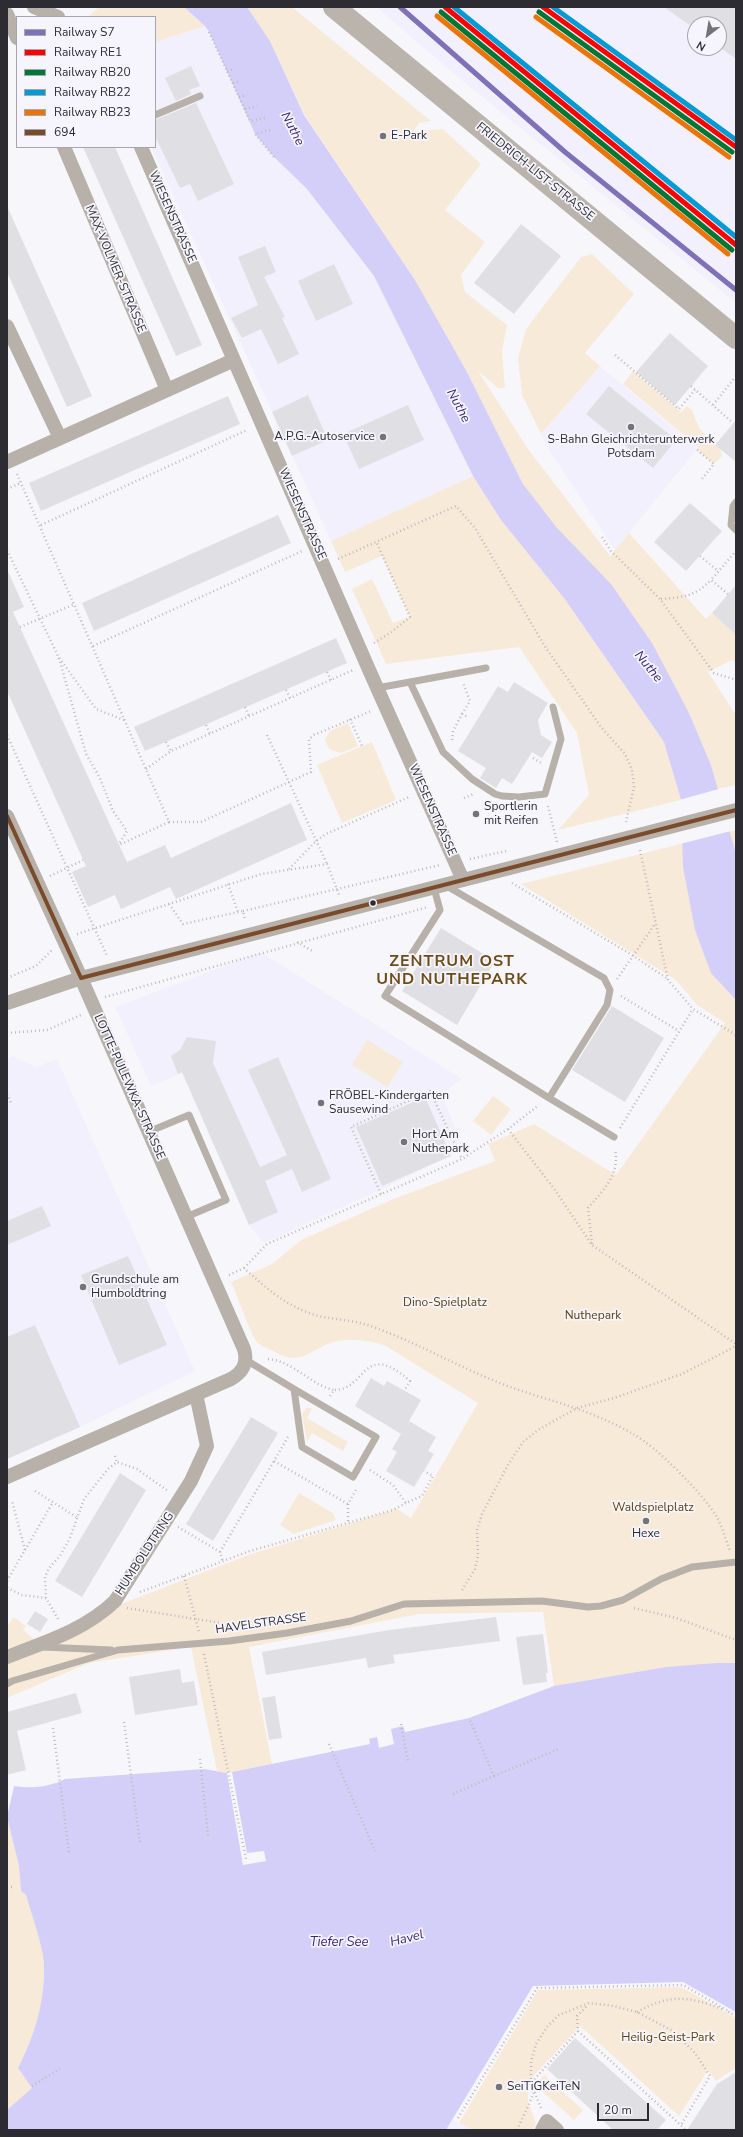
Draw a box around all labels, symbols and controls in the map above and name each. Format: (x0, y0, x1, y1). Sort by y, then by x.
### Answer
legend (16, 16, 156, 148)
north arrow (687, 16, 727, 56)
text: Railway S7 (54, 24, 115, 40)
text: N (694, 37, 708, 54)
text: Railway RE1 (54, 44, 122, 60)
text: Railway RB20 (54, 64, 131, 80)
text: Railway RB22 (54, 84, 131, 100)
text: Railway RB23 (54, 104, 131, 120)
water label: Nuthe (277, 110, 307, 148)
street label: FRIEDRICH-LIST-STRASSE (473, 120, 597, 224)
text: 694 (54, 124, 76, 140)
place label: E-Park (391, 129, 427, 143)
marker: E-Park (378, 131, 388, 141)
street label: WIESENSTRASSE (145, 169, 199, 265)
street label: MAX-VOLMER-STRASSE (82, 203, 148, 335)
water label: Nuthe (443, 387, 473, 425)
marker: S-Bahn Gleichrichterunterwerk Potsdam (626, 422, 636, 432)
place label: A.P.G.-Autoservice (274, 430, 375, 444)
marker: A.P.G.-Autoservice (378, 432, 388, 442)
place label: S-Bahn Gleichrichterunterwerk Potsdam (547, 433, 715, 461)
street label: WIESENSTRASSE (275, 466, 329, 562)
water label: Nuthe (631, 648, 665, 686)
street label: WIESENSTRASSE (405, 762, 459, 858)
place label: Sportlerin mit Reifen (484, 800, 538, 828)
marker: Sportlerin mit Reifen (471, 809, 481, 819)
unlabelled marker (368, 898, 378, 908)
district label: ZENTRUM OST UND NUTHEPARK (376, 952, 528, 990)
street label: LOTTE-PULEWKA-STRASSE (90, 1012, 168, 1162)
place label: FRÖBEL-Kindergarten Sausewind (329, 1089, 449, 1117)
marker: FRÖBEL-Kindergarten Sausewind (316, 1098, 326, 1108)
place label: Hort Am Nuthepark (412, 1128, 469, 1156)
marker: Hort Am Nuthepark (399, 1137, 409, 1147)
place label: Grundschule am Humboldtring (91, 1273, 179, 1301)
marker: Grundschule am Humboldtring (78, 1282, 88, 1292)
park label: Dino-Spielplatz (403, 1296, 487, 1310)
park label: Nuthepark (565, 1309, 621, 1323)
park label: Waldspielplatz (612, 1501, 694, 1515)
street label: HUMBOLDTRING (113, 1510, 177, 1598)
marker: Hexe (641, 1516, 651, 1526)
place label: Hexe (632, 1527, 660, 1541)
street label: HAVELSTRASSE (215, 1611, 307, 1637)
water label: Havel (389, 1927, 425, 1951)
water label: Tiefer See (310, 1935, 368, 1951)
park label: Heilig-Geist-Park (621, 2031, 715, 2045)
place label: SeiTiGKeiTeN (507, 2080, 580, 2094)
marker: SeiTiGKeiTeN (494, 2082, 504, 2092)
scale bar (599, 2095, 651, 2121)
text: 20 m (604, 2102, 632, 2118)

